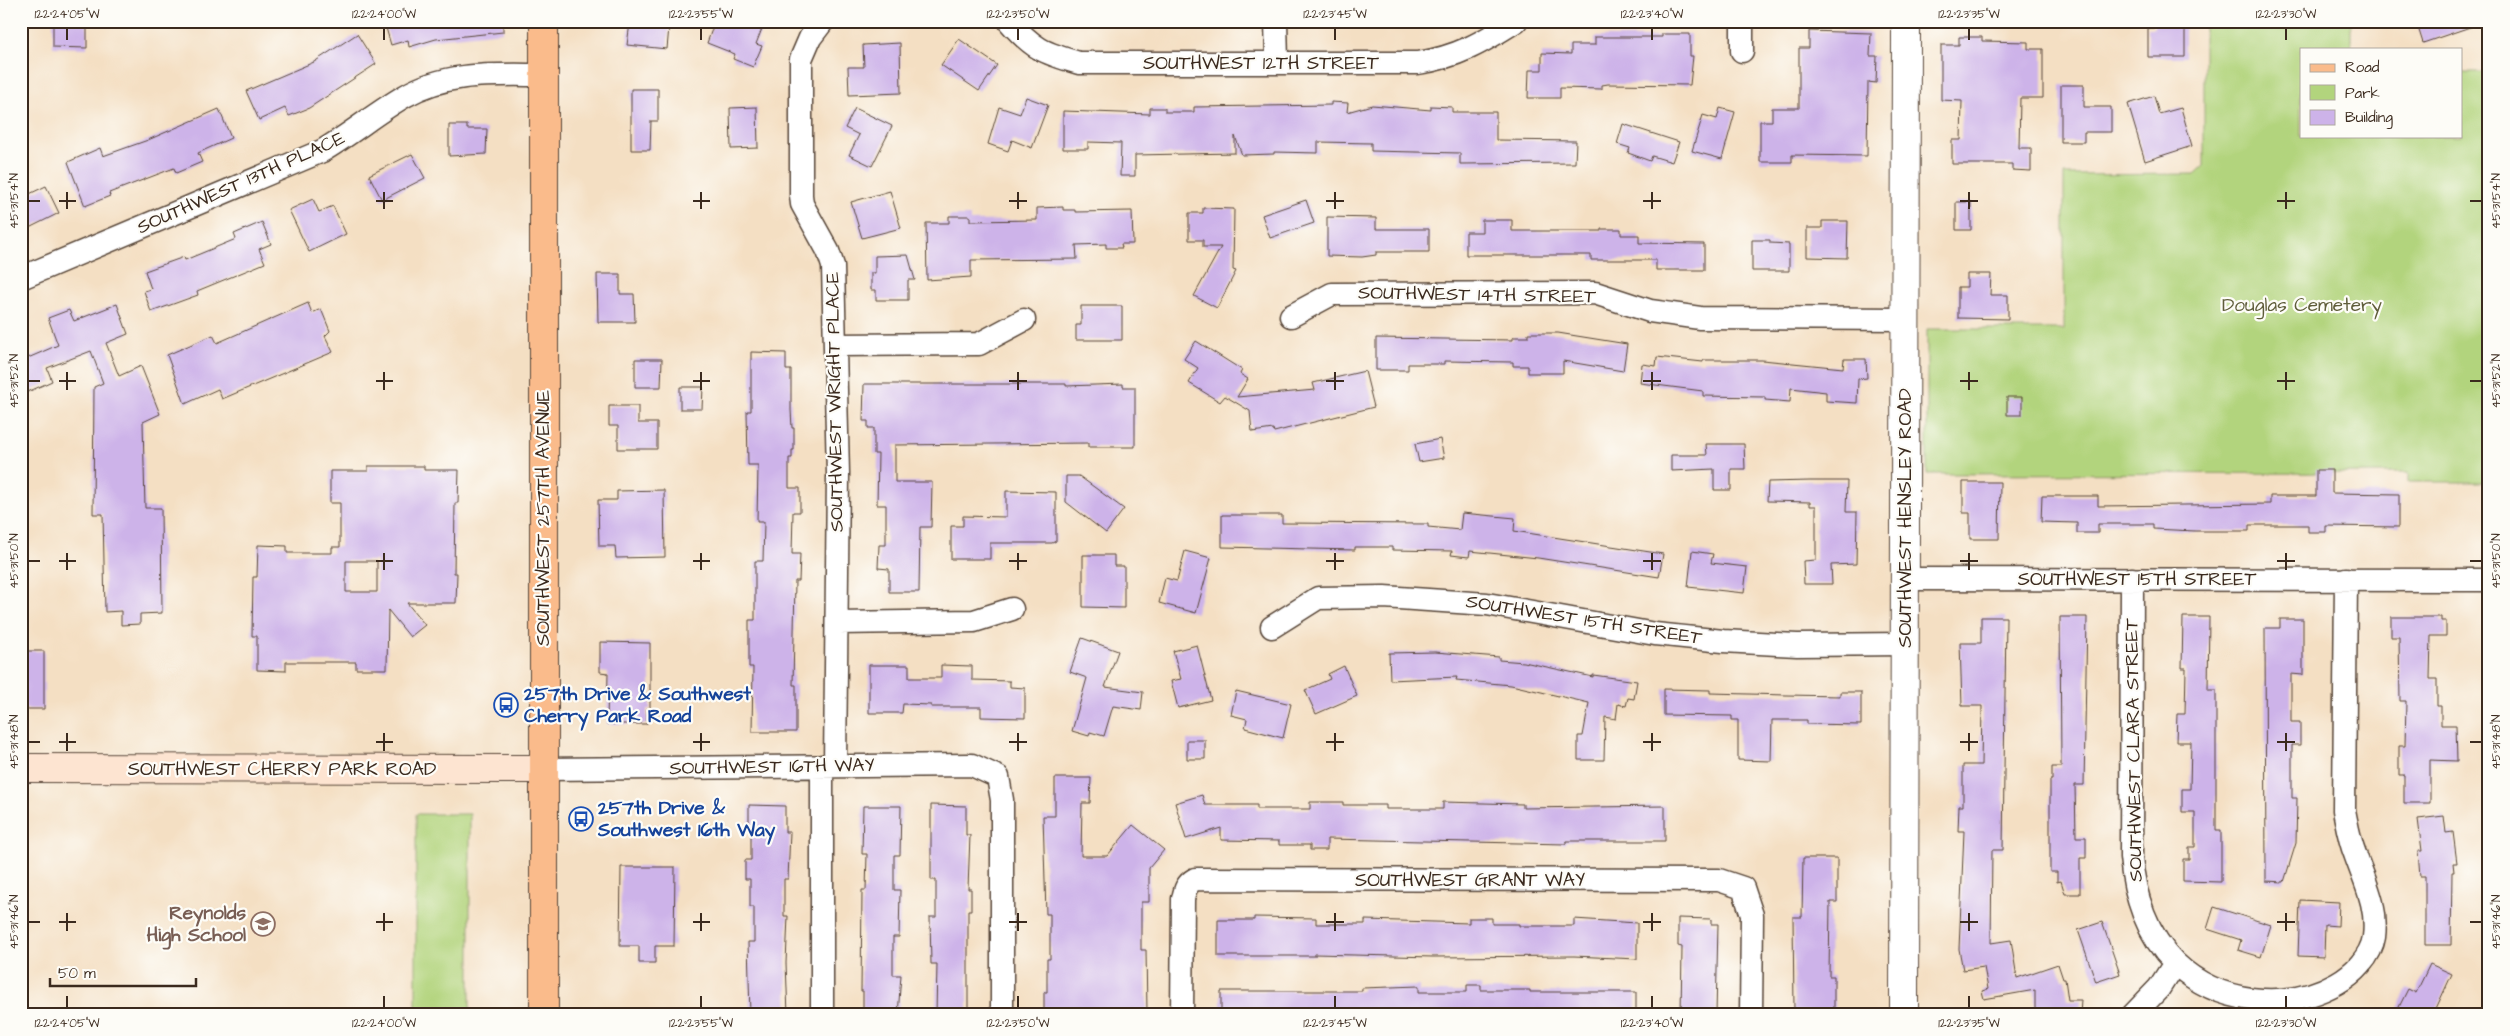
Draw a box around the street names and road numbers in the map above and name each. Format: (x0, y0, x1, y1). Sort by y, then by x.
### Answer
street label: SOUTHWEST 12TH STREET (1143, 50, 1379, 77)
street label: SOUTHWEST 13TH PLACE (133, 125, 349, 241)
street label: SOUTHWEST WRIGHT PLACE (819, 272, 851, 532)
street label: SOUTHWEST 14TH STREET (1358, 279, 1596, 311)
street label: SOUTHWEST HENSLEY ROAD (1892, 388, 1919, 648)
street label: SOUTHWEST 257TH AVENUE (530, 390, 557, 646)
street label: SOUTHWEST 15TH STREET (2018, 566, 2256, 593)
street label: SOUTHWEST 15TH STREET (1464, 588, 1704, 652)
street label: SOUTHWEST CLARA STREET (2118, 618, 2150, 882)
street label: SOUTHWEST 16TH WAY (669, 752, 875, 782)
street label: SOUTHWEST CHERRY PARK ROAD (128, 756, 436, 783)
street label: SOUTHWEST GRANT WAY (1355, 867, 1585, 894)

